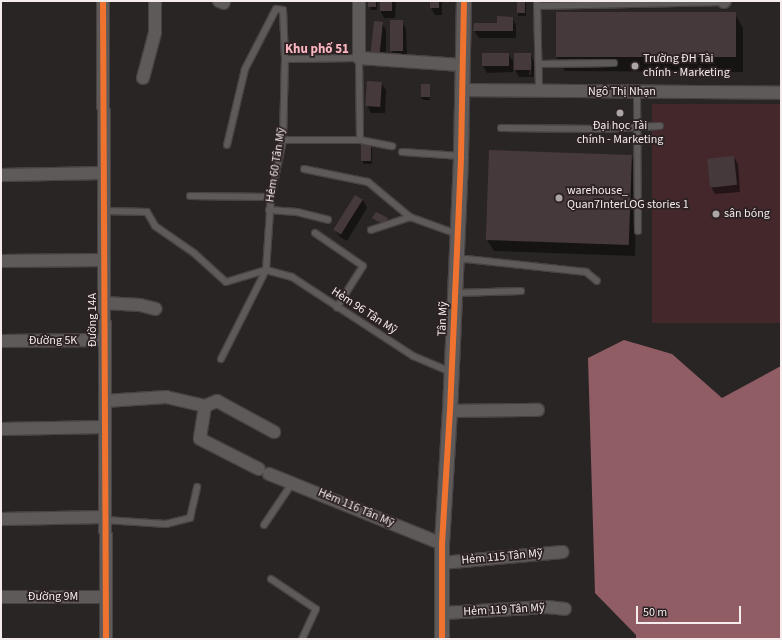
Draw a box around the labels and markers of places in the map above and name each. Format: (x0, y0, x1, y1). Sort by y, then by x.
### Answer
place label: Trường ĐH Tài chính - Marketing (643, 52, 730, 80)
marker: Trường ĐH Tài chính - Marketing (630, 61, 640, 71)
marker: Đại học Tài chính - Marketing (615, 108, 625, 118)
place label: Đại học Tài chính - Marketing (577, 119, 663, 147)
place label: warehouse_ Quan7InterLOG stories 1 (567, 184, 689, 212)
marker: warehouse_ Quan7InterLOG stories 1 (554, 193, 564, 203)
place label: sân bóng (724, 207, 770, 221)
marker: sân bóng (711, 209, 721, 219)

